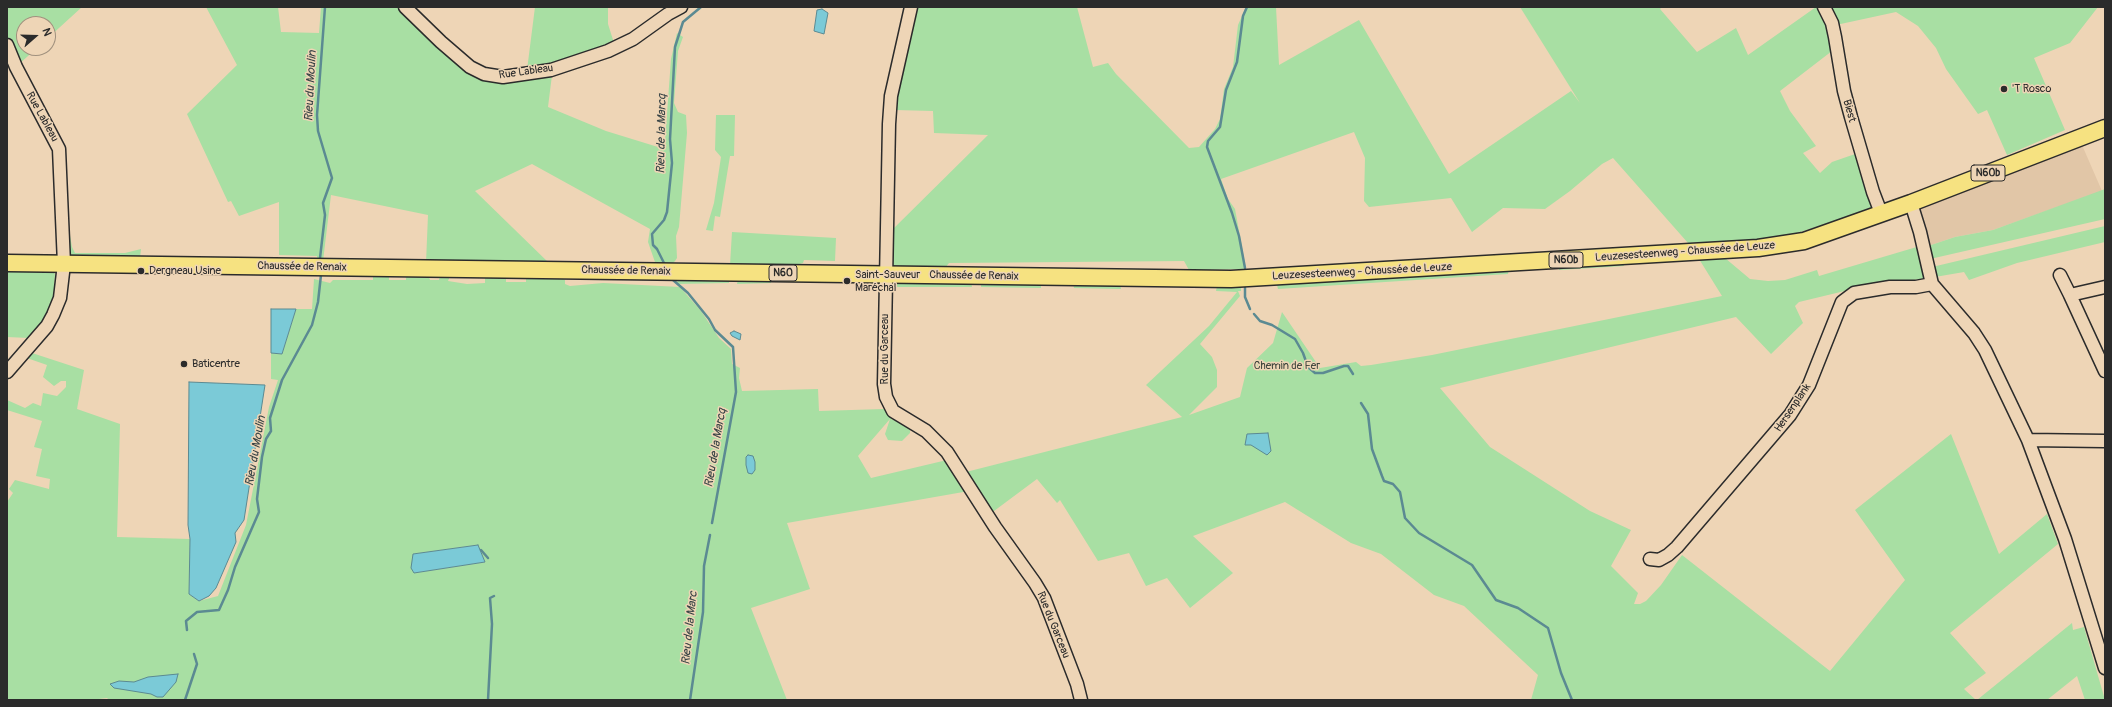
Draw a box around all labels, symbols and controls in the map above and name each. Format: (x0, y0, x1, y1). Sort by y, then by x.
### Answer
north arrow (16, 16, 56, 56)
text: N (39, 26, 54, 38)
water label: Rieu du Moulin (302, 50, 320, 122)
street label: Rue Lableau (498, 62, 554, 82)
place label: 'T Rosco (2012, 82, 2051, 96)
marker: 'T Rosco (1999, 84, 2009, 94)
street label: Rue Lableau (23, 90, 61, 144)
water label: Rieu de la Marcq (654, 94, 670, 174)
street label: Biest (1840, 98, 1858, 124)
road number: N60b (1971, 165, 2005, 181)
street label: Leuzesesteenweg - Chaussée de Leuze (1595, 239, 1775, 265)
road number: N60b (1549, 252, 1583, 268)
street label: Chaussée de Renaix (257, 260, 347, 274)
street label: Leuzesesteenweg - Chaussée de Leuze (1272, 261, 1452, 283)
place label: Dergneau Usine (149, 264, 221, 278)
street label: Chaussée de Renaix (581, 264, 671, 278)
road number: N60 (769, 265, 797, 281)
marker: Dergneau Usine (136, 266, 146, 276)
place label: Saint-Sauveur Maréchal (855, 268, 920, 294)
street label: Chaussée de Renaix (929, 269, 1019, 283)
marker: Saint-Sauveur Maréchal (842, 276, 852, 286)
street label: Rue du Garceau (878, 314, 892, 384)
place label: Baticentre (192, 357, 240, 371)
marker: Baticentre (179, 359, 189, 369)
park label: Chemin de Fer (1254, 359, 1320, 373)
street label: Hersenplank (1772, 381, 1814, 435)
water label: Rieu de la Marcq (702, 408, 730, 488)
water label: Rieu du Moulin (243, 415, 269, 487)
street label: Rue du Garceau (1034, 590, 1072, 660)
water label: Rieu de la Marc (679, 591, 701, 665)

